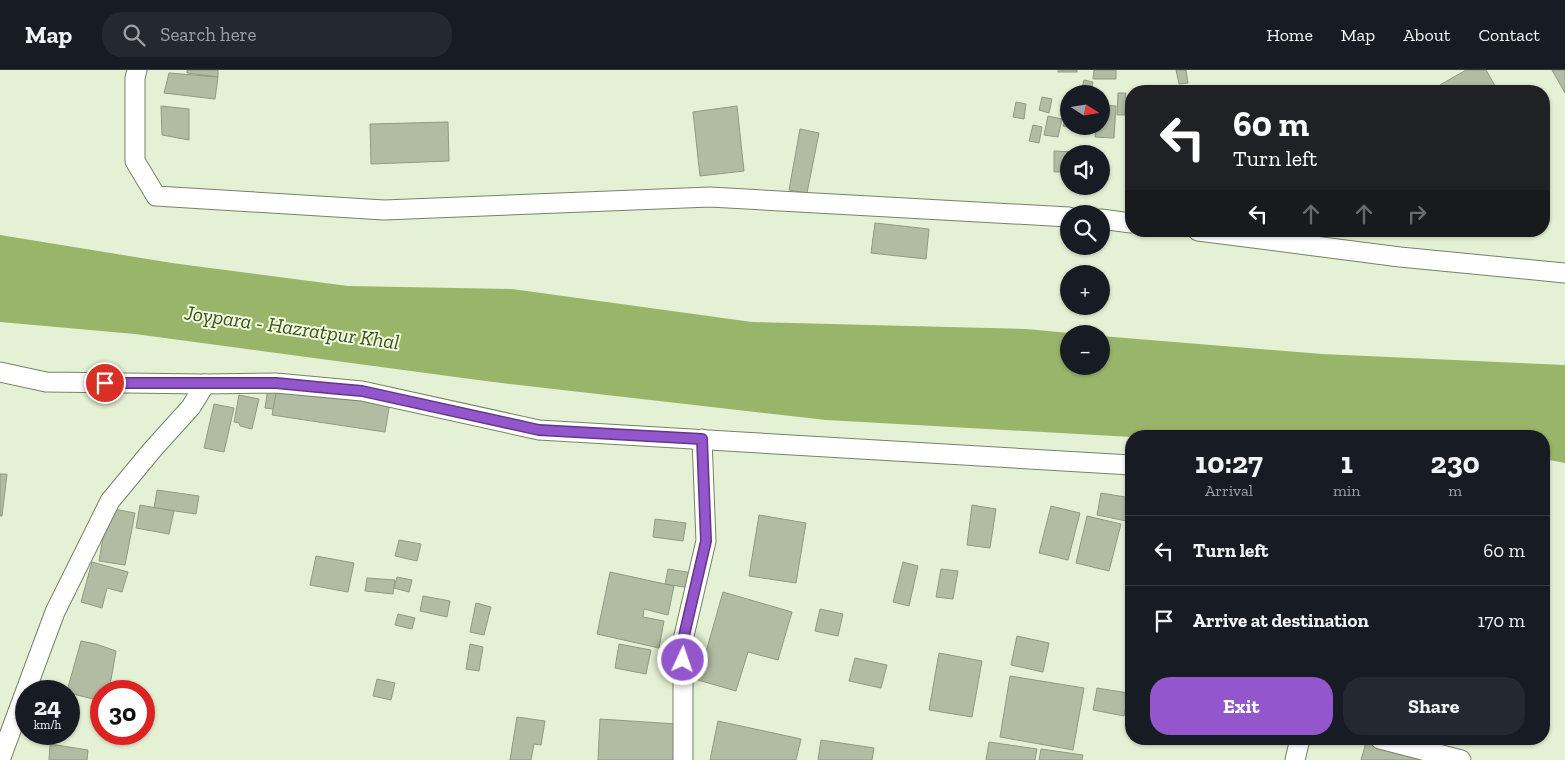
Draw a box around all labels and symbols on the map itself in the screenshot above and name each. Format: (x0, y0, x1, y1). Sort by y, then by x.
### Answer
north arrow (1060, 85, 1110, 135)
water label: Joypara - Hazratpur Khal (182, 299, 401, 354)
pin (84, 362, 126, 404)
position arrow (656, 633, 708, 685)
speed limit sign: 30 (90, 680, 155, 745)

